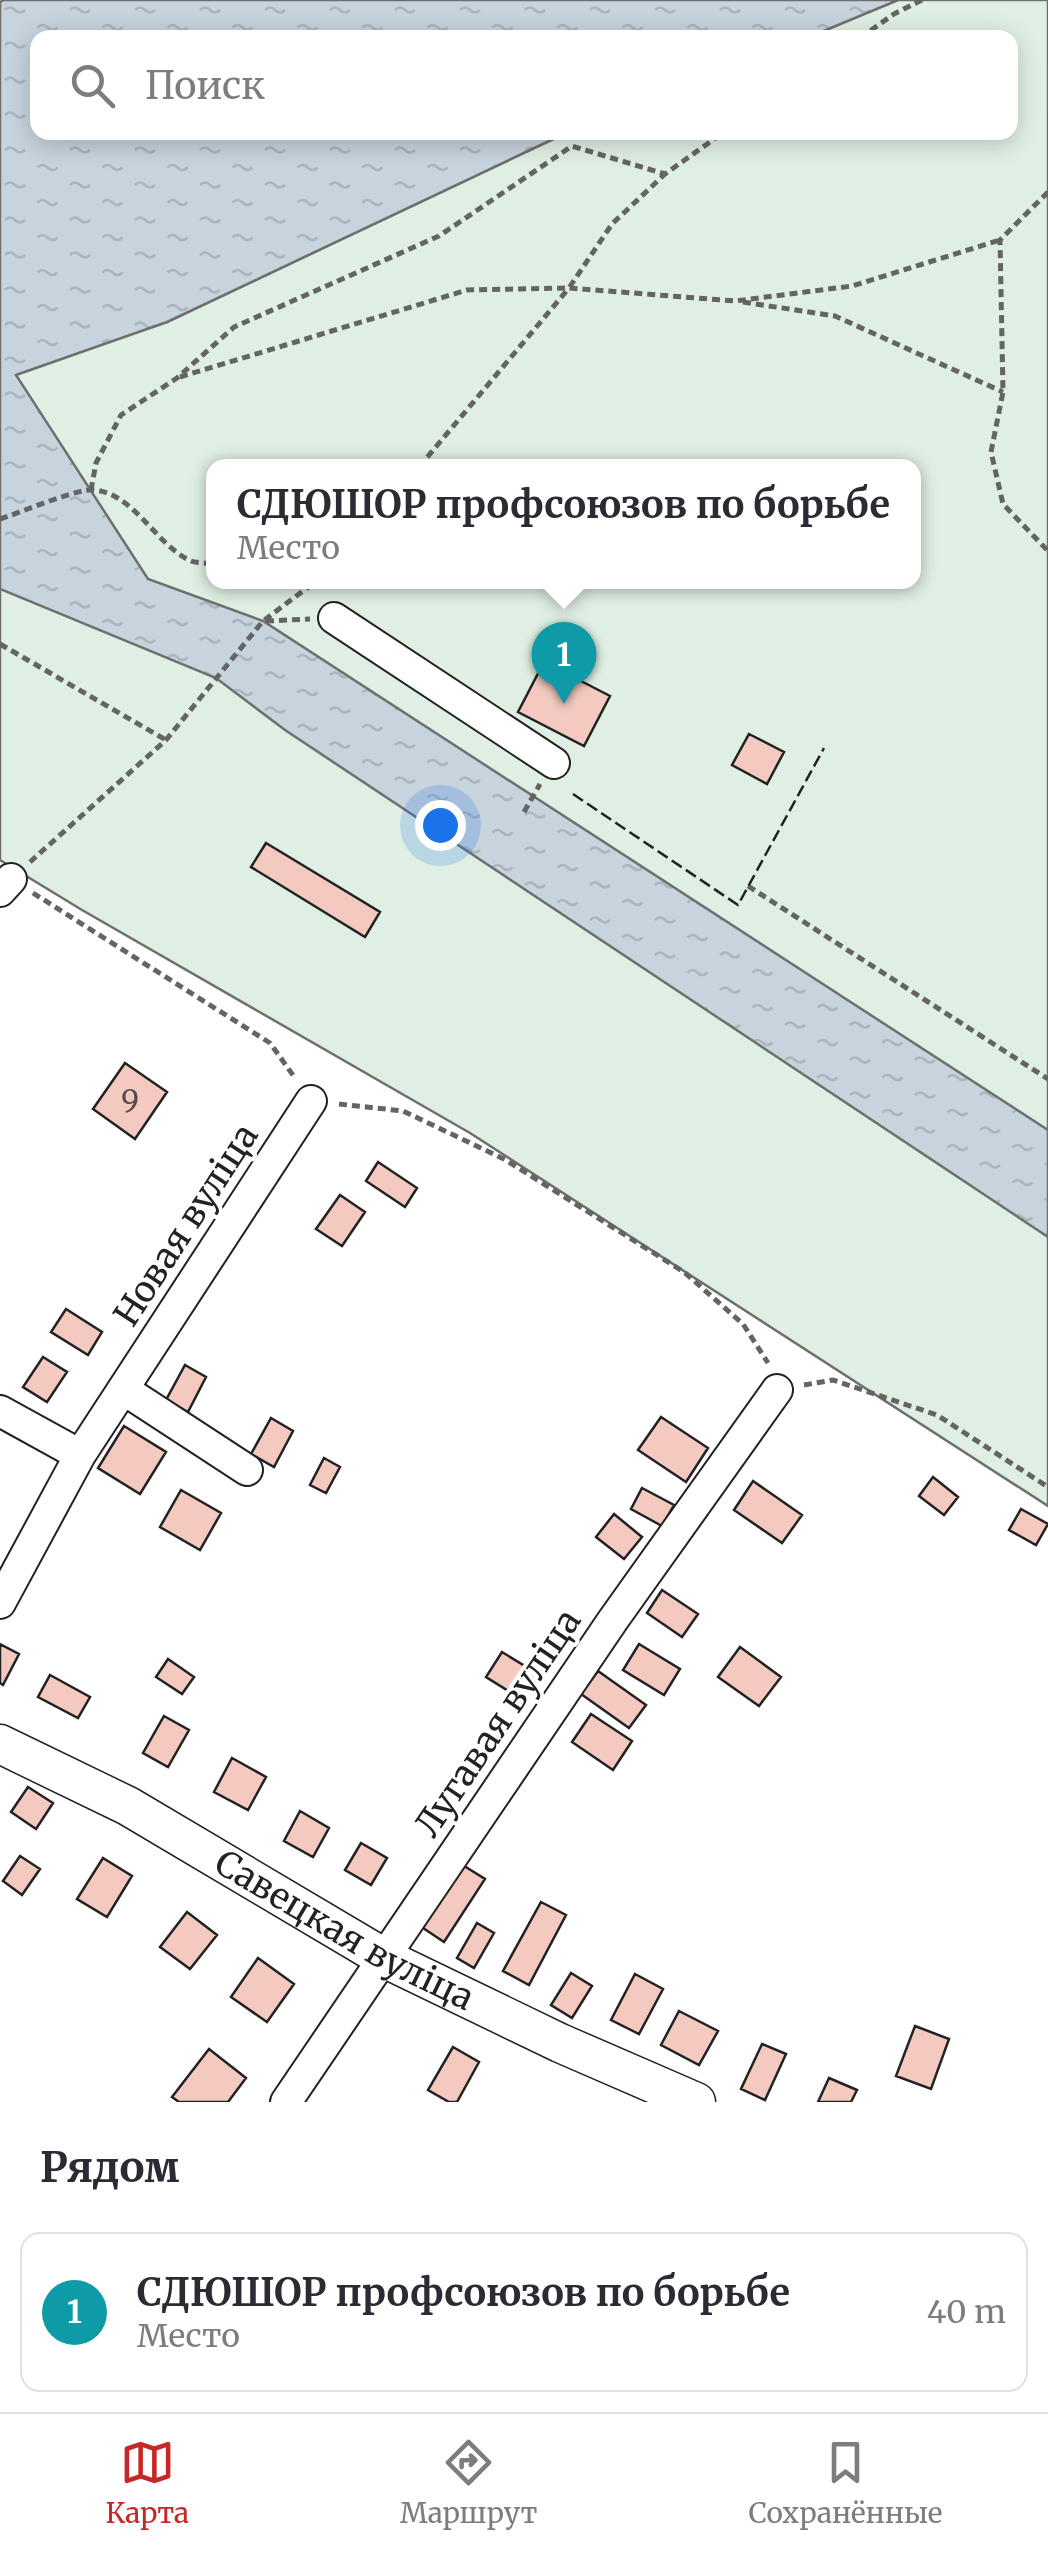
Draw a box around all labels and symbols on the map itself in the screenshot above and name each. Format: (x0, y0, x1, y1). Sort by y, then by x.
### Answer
pin: 1 (532, 622, 596, 704)
your location (415, 800, 466, 851)
house number: 9 (121, 1081, 139, 1119)
street label: Новая вуліца (104, 1116, 268, 1334)
street label: Лугавая вуліца (406, 1601, 590, 1845)
street label: Савецкая вуліца (207, 1841, 481, 2020)

